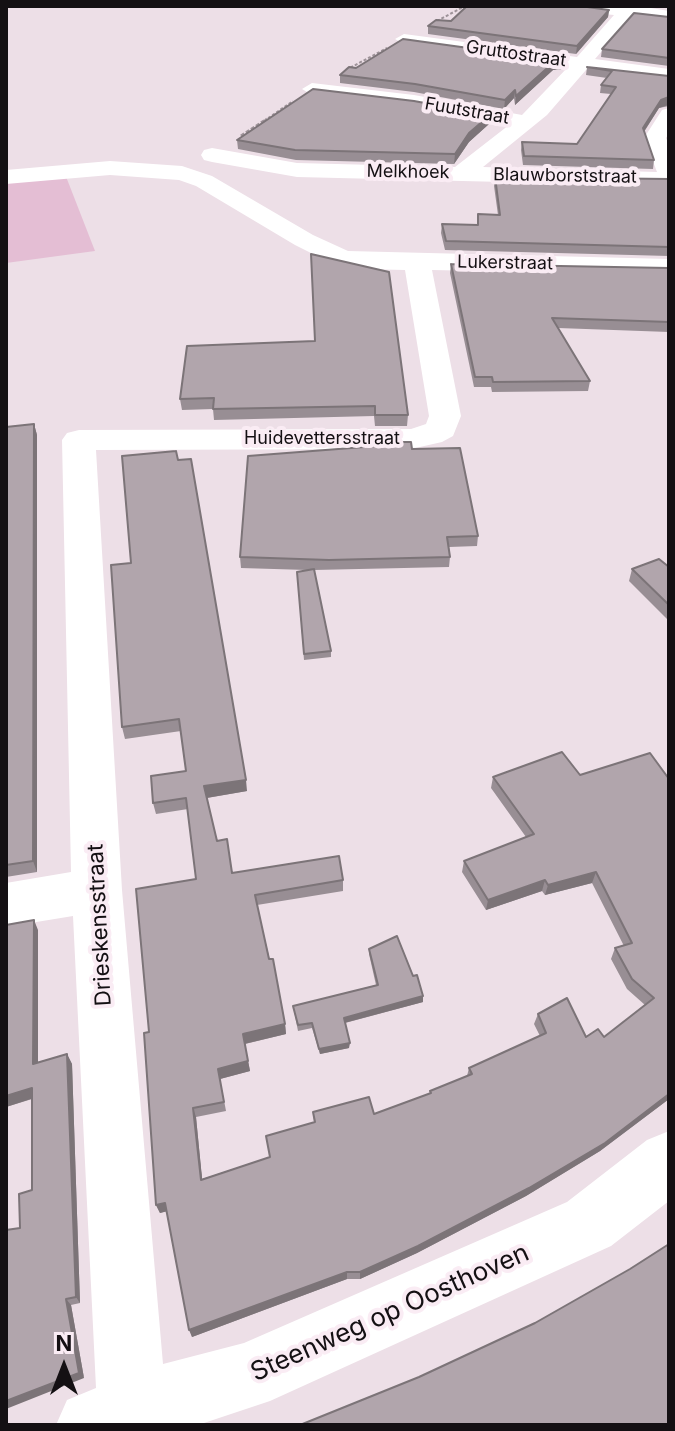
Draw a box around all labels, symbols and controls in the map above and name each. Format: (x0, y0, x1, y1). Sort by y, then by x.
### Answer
street label: Gruttostraat (464, 36, 568, 72)
street label: Fuutstraat (423, 93, 511, 129)
street label: Melkhoek (366, 160, 450, 184)
street label: Blauwborststraat (493, 164, 637, 188)
street label: Lukerstraat (457, 251, 553, 275)
street label: Huidevettersstraat (244, 428, 400, 450)
street label: Drieskensstraat (83, 843, 117, 1007)
street label: Steenweg op Oosthoven (246, 1237, 534, 1389)
north arrow (24, 1327, 104, 1407)
text: N (56, 1330, 72, 1356)

